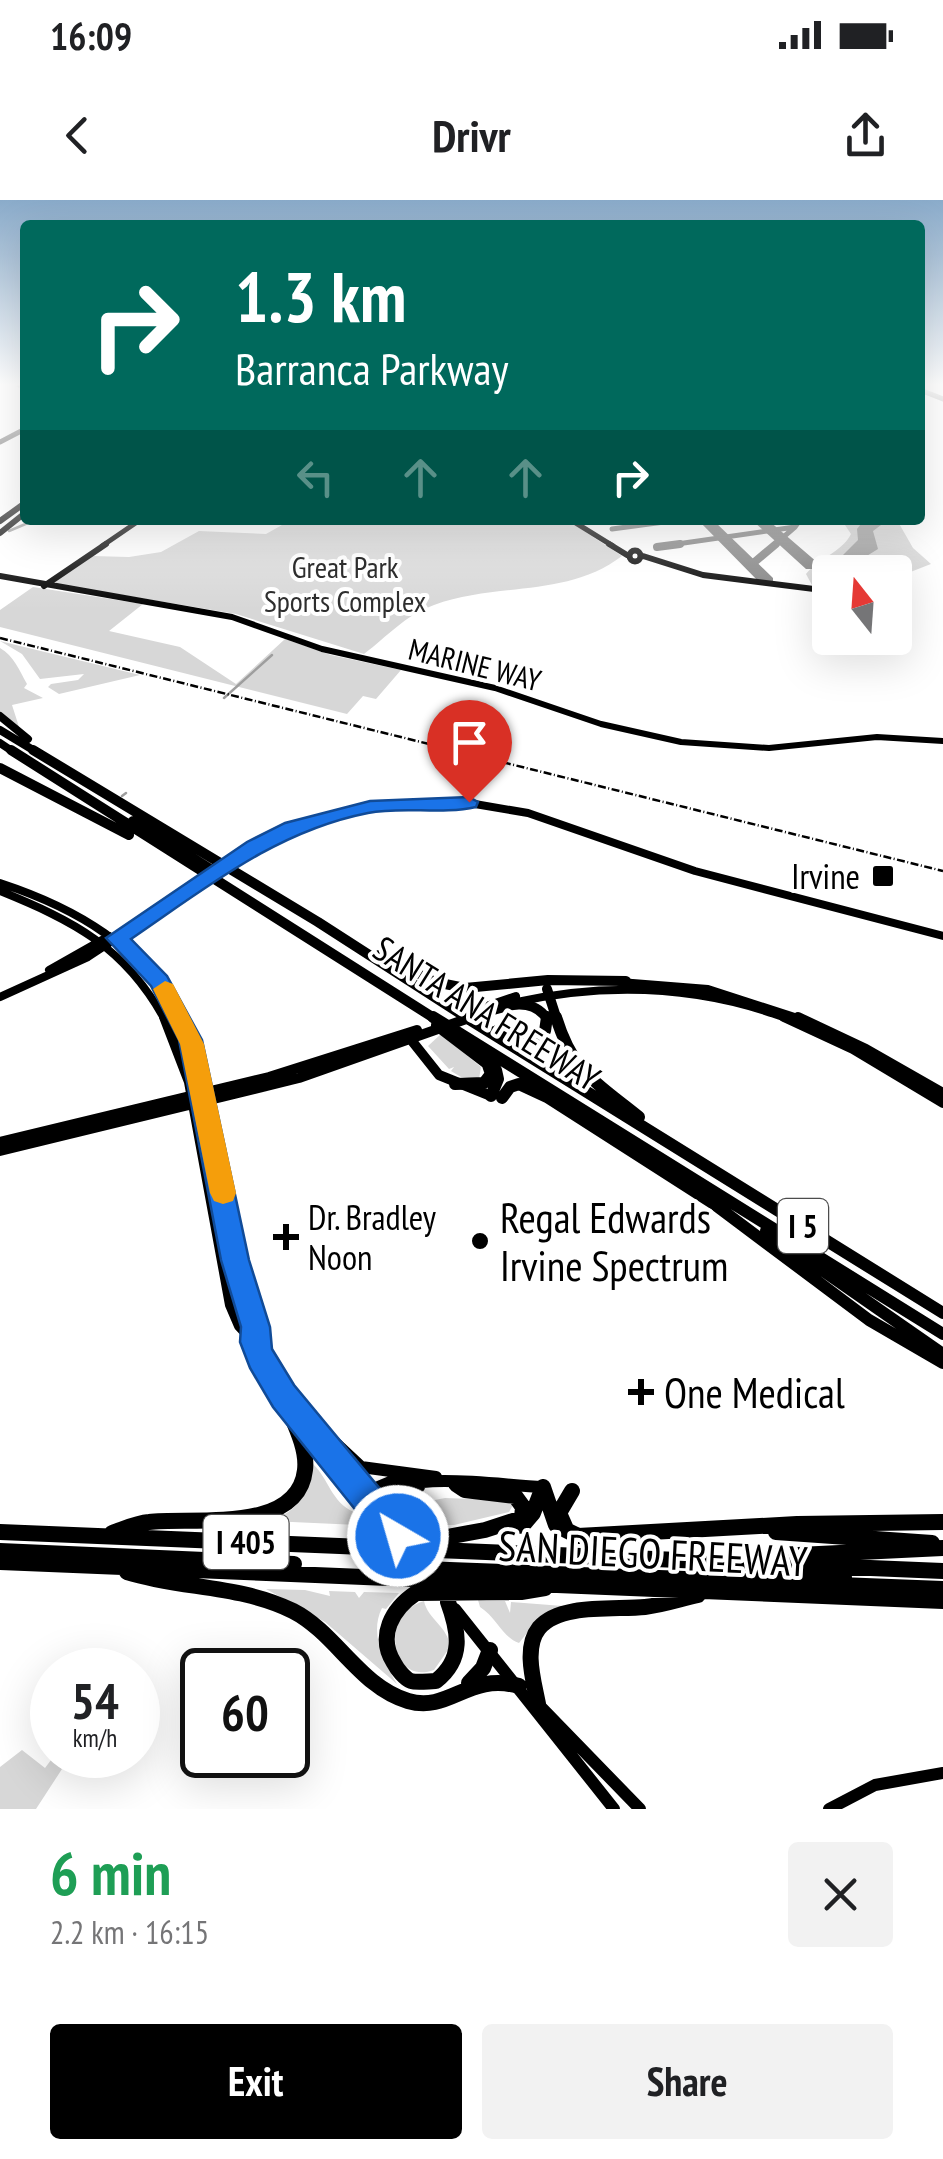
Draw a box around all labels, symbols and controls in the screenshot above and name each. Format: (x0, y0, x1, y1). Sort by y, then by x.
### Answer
text: 16:09 (50, 11, 132, 60)
text: Drivr (432, 106, 511, 164)
icon: back (50, 108, 105, 163)
icon: share (838, 108, 893, 163)
text: 1.3 km (235, 251, 406, 341)
icon: right (70, 260, 200, 390)
text: Barranca Parkway (235, 339, 509, 397)
icon: left (288, 450, 343, 505)
icon: ahead (393, 450, 448, 505)
icon: ahead (498, 450, 553, 505)
icon: right (603, 450, 658, 505)
park label: Great Park Sports Complex (264, 547, 426, 620)
north arrow (812, 555, 912, 655)
map controls (812, 555, 912, 655)
street label: MARINE WAY (405, 629, 546, 699)
pin (427, 700, 512, 803)
icon: arrive (442, 715, 497, 770)
place label: Irvine (791, 853, 860, 899)
marker: Irvine (870, 863, 896, 889)
street label: SANTA ANA FREEWAY (365, 925, 609, 1101)
place label: Regal Edwards Irvine Spectrum (500, 1190, 728, 1293)
place label: Dr. Bradley Noon (308, 1194, 437, 1280)
road number: I 5 (778, 1199, 828, 1253)
marker: Dr. Bradley Noon (273, 1224, 299, 1250)
marker: Regal Edwards Irvine Spectrum (469, 1230, 491, 1252)
place label: One Medical (664, 1365, 845, 1420)
marker: One Medical (628, 1379, 654, 1405)
position arrow (346, 1484, 450, 1588)
road number: I 405 (204, 1515, 288, 1569)
street label: SAN DIEGO FREEWAY (497, 1517, 809, 1589)
speed limit sign: 60 (180, 1648, 310, 1778)
text: 54 (71, 1668, 119, 1733)
text: km/h (73, 1722, 117, 1754)
text: 6 min (50, 1834, 171, 1912)
button: close (788, 1842, 893, 1947)
text: 2.2 km · 16:15 (50, 1911, 209, 1953)
button: Exit (50, 2024, 462, 2139)
button: Share (482, 2024, 893, 2139)

